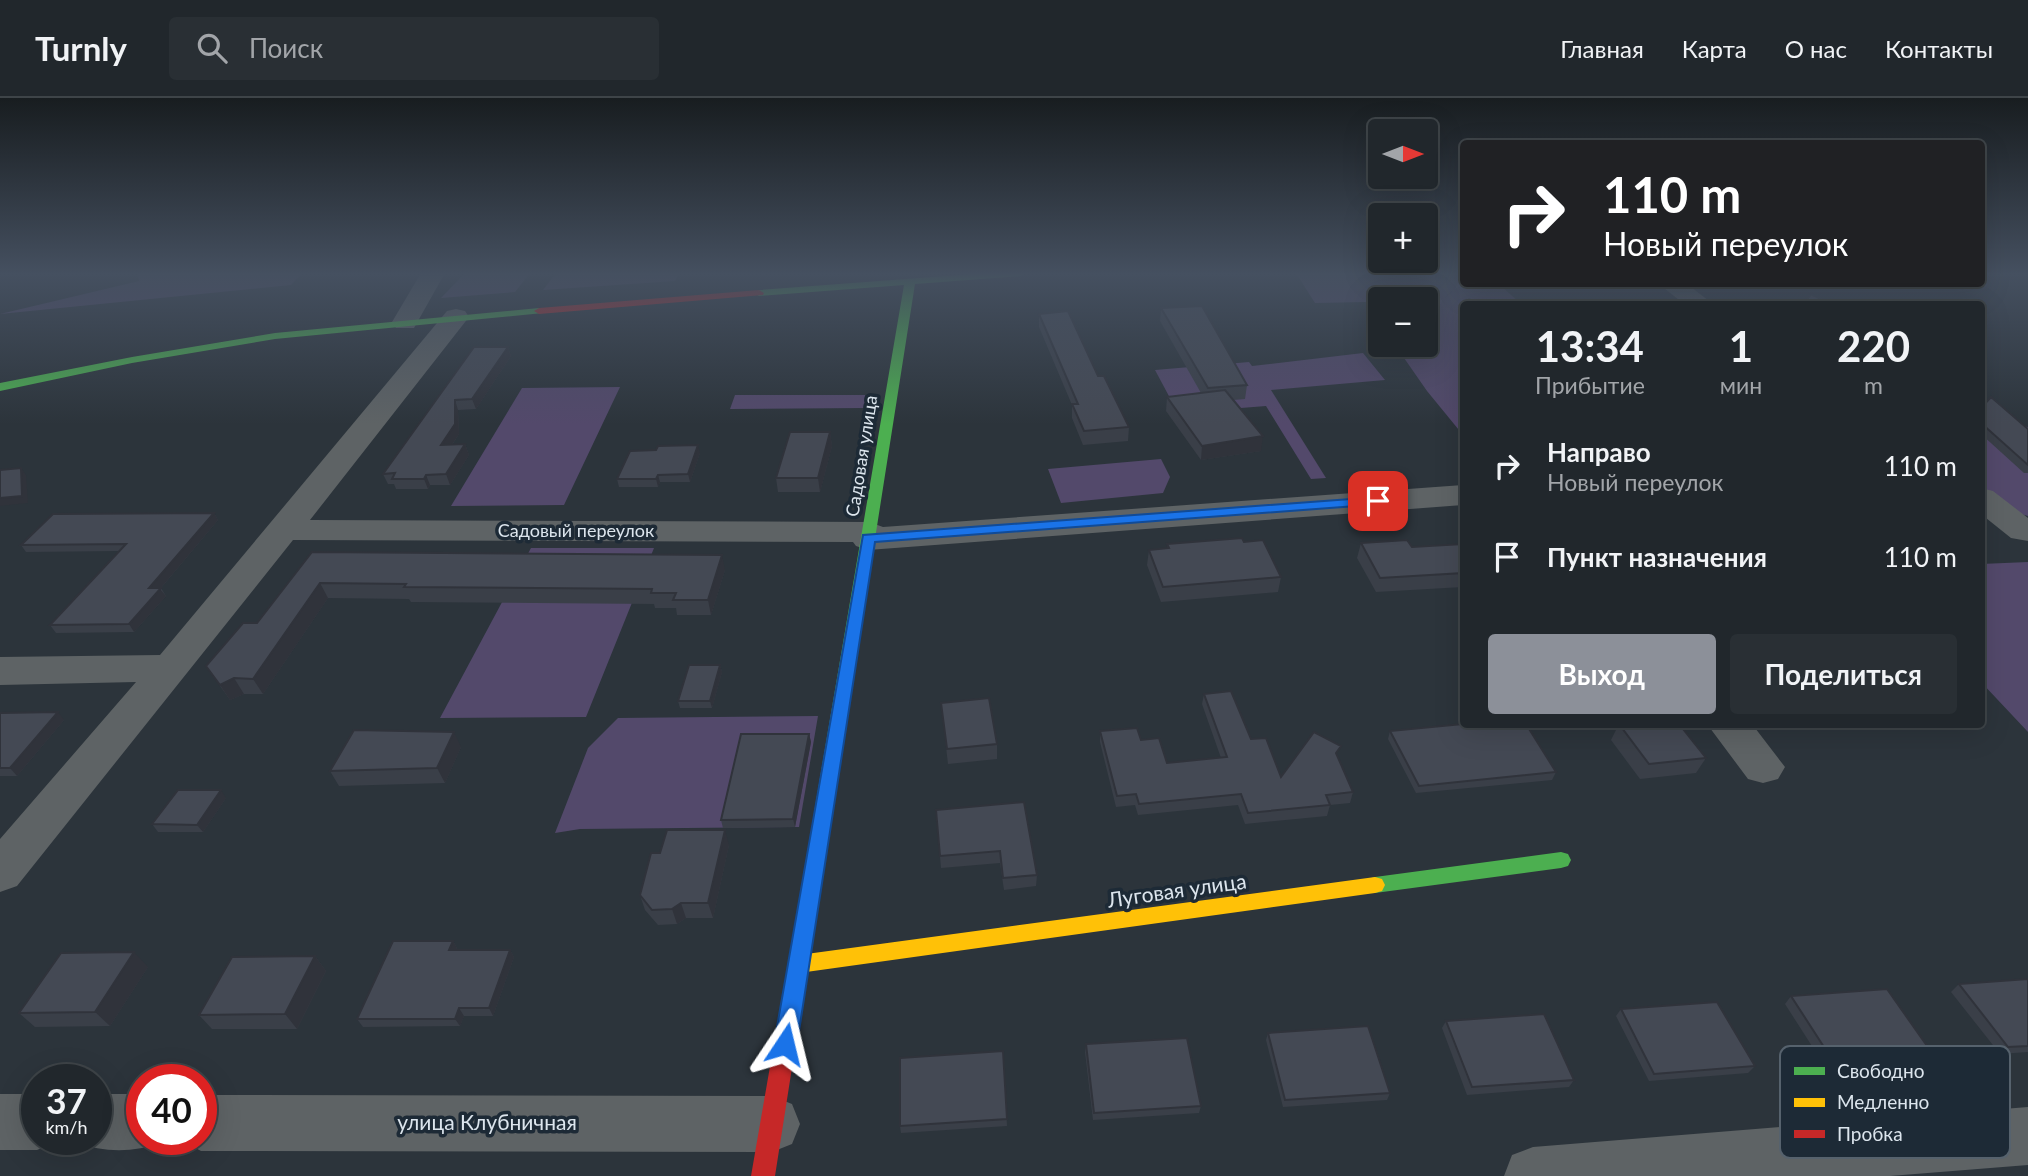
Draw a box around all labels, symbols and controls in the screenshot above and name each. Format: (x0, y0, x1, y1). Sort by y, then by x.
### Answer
search box (169, 17, 659, 80)
text: Turnly (35, 28, 127, 68)
icon: search (193, 29, 231, 67)
text: Поиск (249, 32, 323, 64)
text: Главная (1560, 34, 1644, 63)
text: Карта (1682, 34, 1747, 63)
text: О нас (1785, 34, 1847, 63)
text: Контакты (1885, 34, 1993, 63)
north arrow (1368, 119, 1438, 189)
map controls (1368, 119, 1438, 357)
text: 110 m (1603, 165, 1741, 223)
icon: right (1488, 168, 1579, 259)
button: + (1368, 203, 1438, 273)
text: Новый переулок (1603, 224, 1848, 263)
button: − (1368, 287, 1438, 357)
text: 13:34 (1536, 321, 1644, 371)
text: 1 (1729, 321, 1753, 371)
text: 220 (1837, 321, 1910, 371)
text: Прибытие (1535, 371, 1645, 399)
text: мин (1720, 371, 1762, 399)
text: m (1864, 371, 1883, 399)
street label: Садовая улица (841, 394, 881, 518)
text: Направо (1547, 436, 1651, 468)
icon: right (1488, 447, 1526, 485)
text: 110 m (1884, 450, 1957, 482)
text: Новый переулок (1547, 468, 1723, 496)
pin (1348, 471, 1408, 531)
icon: arrive (1359, 482, 1397, 520)
street label: Садовый переулок (498, 519, 655, 541)
icon: arrive (1488, 538, 1526, 576)
text: Пункт назначения (1547, 541, 1767, 573)
text: 110 m (1884, 541, 1957, 573)
button: Выход (1488, 634, 1716, 714)
button: Поделиться (1730, 634, 1957, 714)
street label: Луговая улица (1105, 867, 1248, 912)
position arrow (748, 1007, 822, 1081)
legend (1780, 1046, 2010, 1158)
text: Свободно (1837, 1059, 1925, 1082)
speed limit sign: 40 (126, 1064, 217, 1155)
text: 37 (46, 1079, 87, 1121)
text: Медленно (1837, 1090, 1929, 1113)
street label: улица Клубничная (397, 1109, 577, 1134)
text: km/h (45, 1116, 88, 1138)
text: Пробка (1837, 1122, 1903, 1145)

